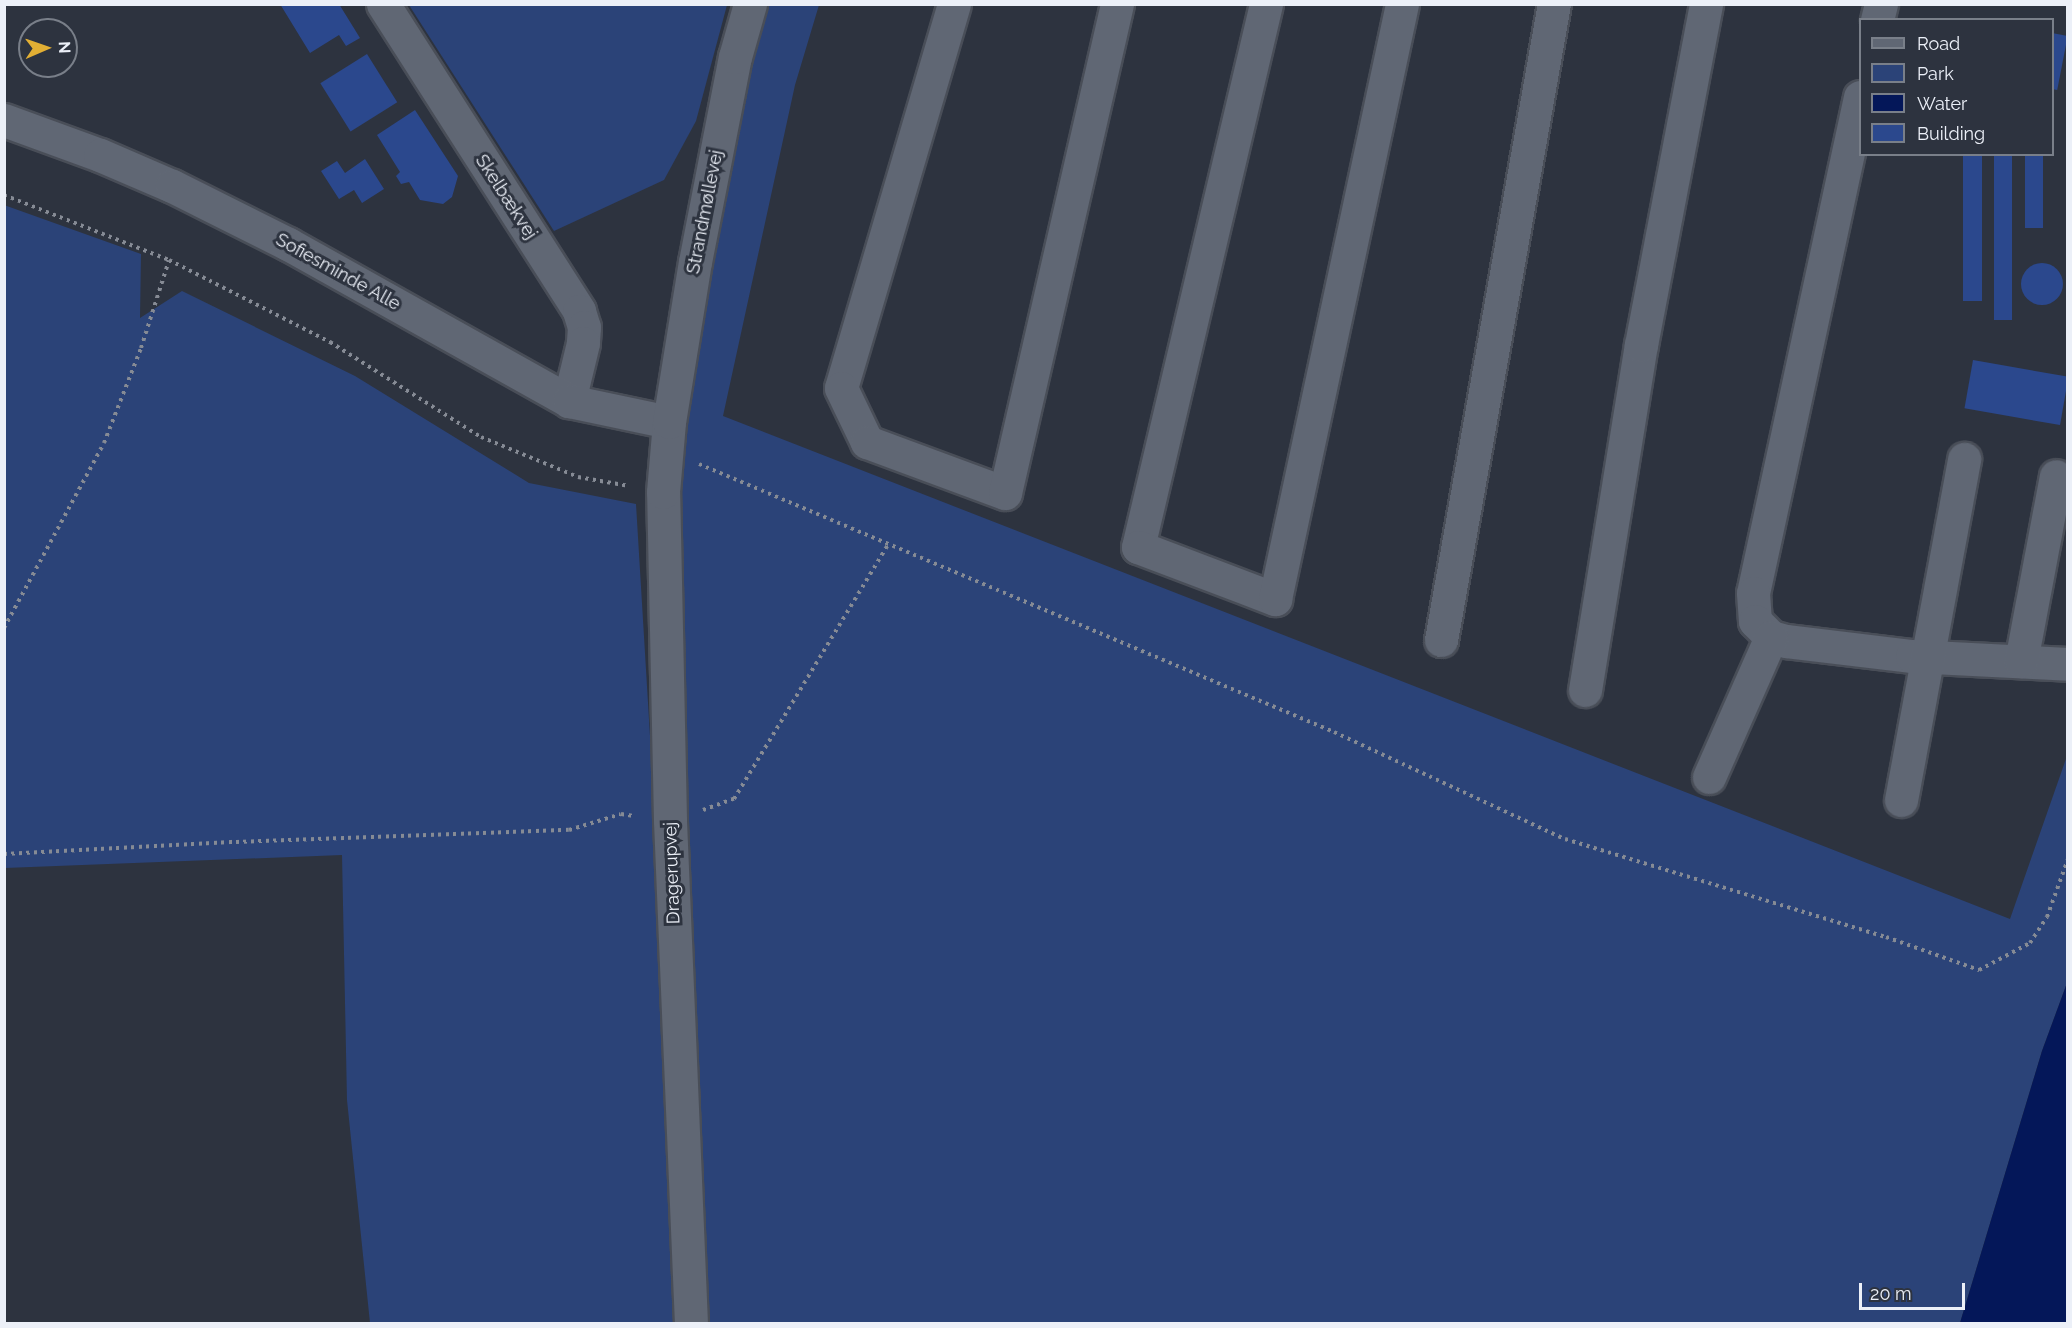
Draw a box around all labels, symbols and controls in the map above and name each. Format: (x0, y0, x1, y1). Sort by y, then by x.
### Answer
north arrow (18, 18, 78, 78)
legend (1859, 18, 2054, 156)
text: Road (1917, 33, 1960, 54)
text: N (55, 41, 74, 54)
text: Park (1917, 63, 1954, 84)
text: Water (1917, 93, 1967, 114)
text: Building (1917, 123, 1985, 144)
street label: Strandmøllevej (682, 148, 728, 276)
street label: Skelbækvej (471, 151, 541, 243)
street label: Sofiesminde Alle (272, 229, 404, 315)
street label: Dragerupvej (659, 821, 685, 925)
scale bar (1862, 1271, 1968, 1309)
text: 20 m (1870, 1283, 1912, 1304)

